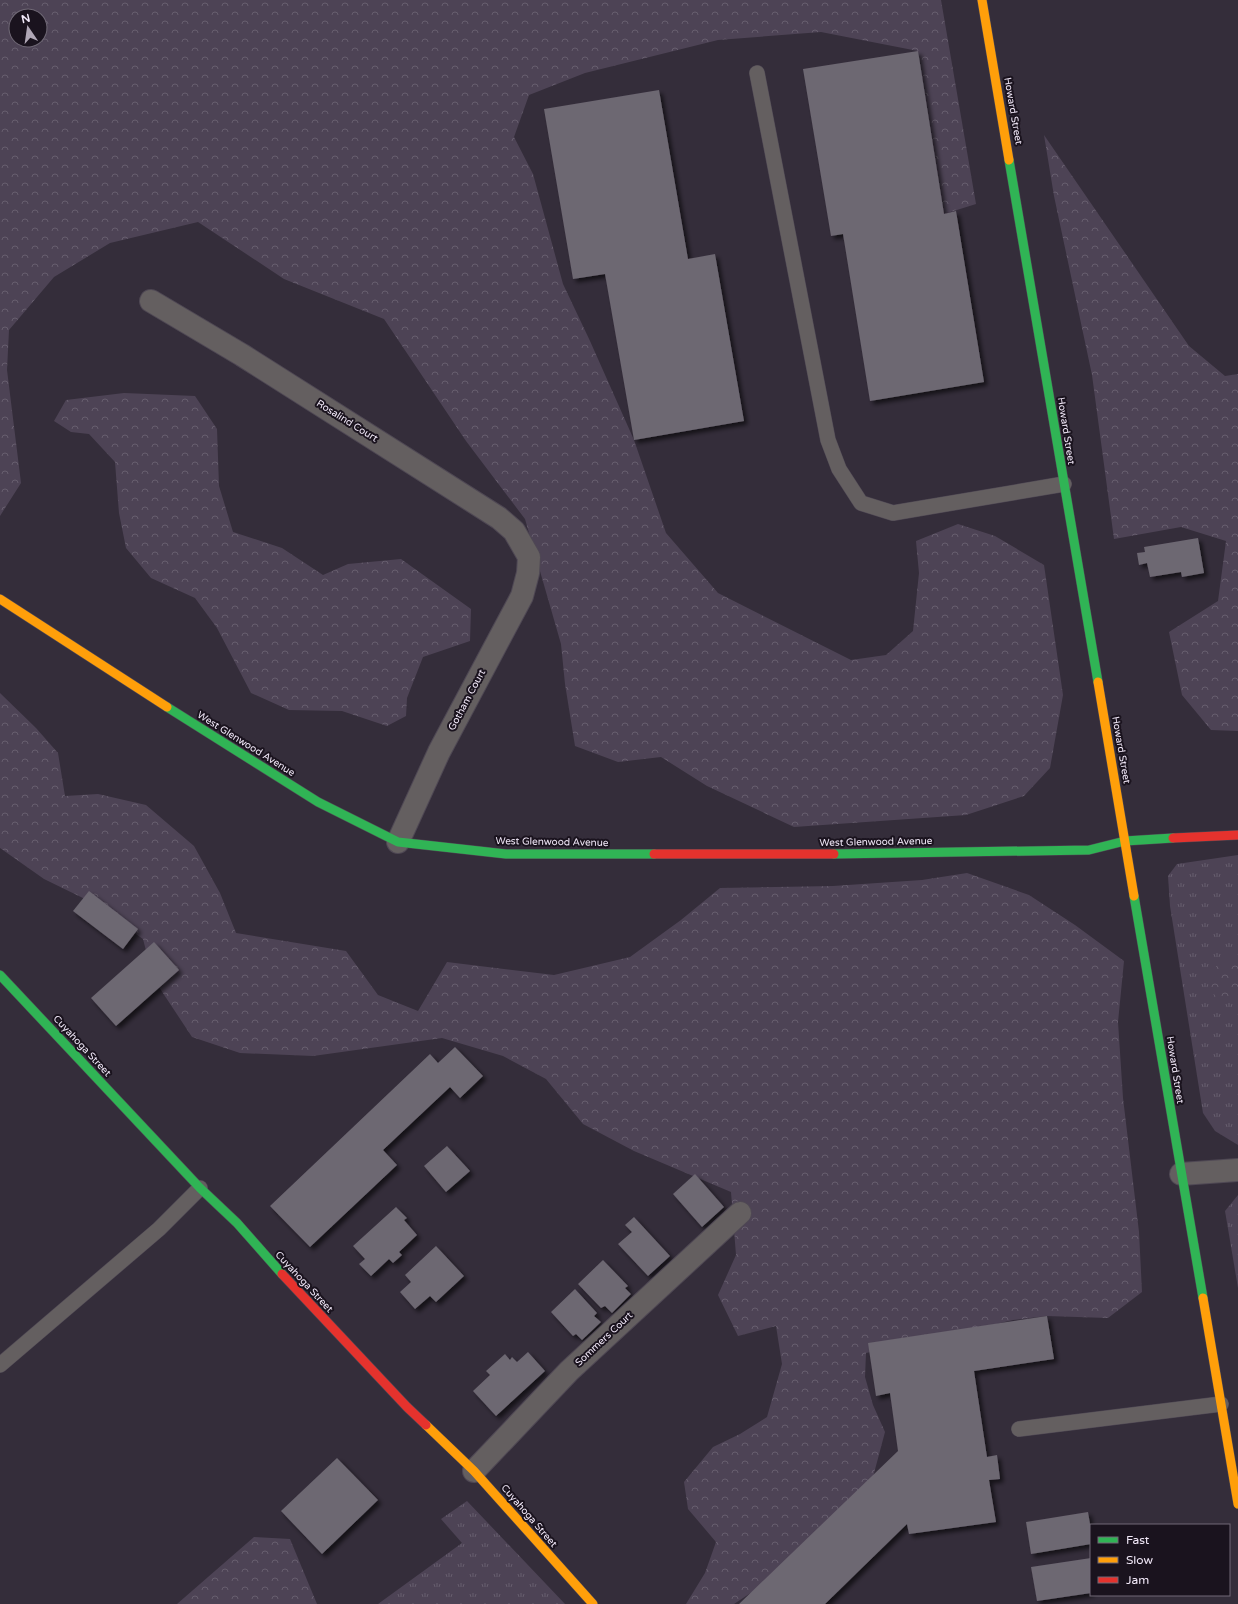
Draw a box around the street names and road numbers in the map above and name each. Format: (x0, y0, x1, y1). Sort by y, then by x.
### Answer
street label: Howard Street (1001, 76, 1025, 146)
street label: Howard Street (1055, 396, 1077, 466)
street label: Rosalind Court (314, 397, 380, 445)
street label: Gotham Court (446, 667, 488, 733)
street label: West Glenwood Avenue (195, 709, 297, 779)
street label: Howard Street (1109, 715, 1133, 785)
street label: West Glenwood Avenue (495, 835, 609, 849)
street label: West Glenwood Avenue (819, 835, 933, 849)
street label: Cuyahoga Street (51, 1013, 113, 1079)
street label: Howard Street (1164, 1035, 1186, 1105)
street label: Cuyahoga Street (273, 1249, 335, 1315)
street label: Sommers Court (573, 1309, 635, 1369)
street label: Cuyahoga Street (499, 1482, 560, 1550)

